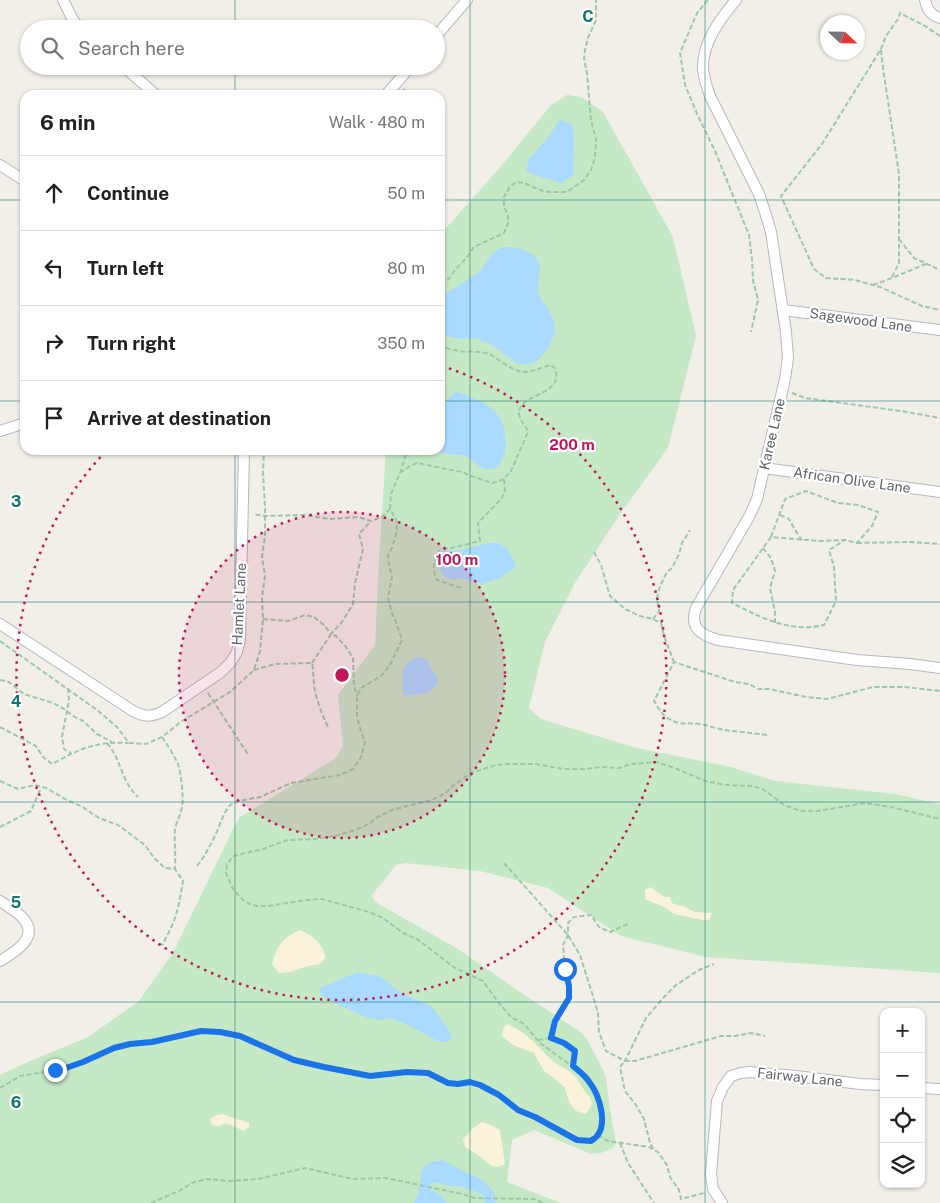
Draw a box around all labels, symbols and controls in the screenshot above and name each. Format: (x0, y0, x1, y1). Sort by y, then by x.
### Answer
text: C (582, 7, 594, 26)
north arrow (820, 15, 865, 60)
search box (20, 20, 445, 75)
icon: search (38, 34, 66, 62)
text: Search here (78, 37, 185, 59)
text: 6 min (40, 110, 96, 135)
text: Walk · 480 m (329, 113, 425, 132)
icon: ahead (40, 179, 68, 207)
text: Continue (87, 182, 169, 204)
text: 50 m (387, 184, 425, 203)
icon: left (40, 254, 68, 282)
text: Turn left (87, 257, 164, 279)
text: 80 m (387, 259, 425, 278)
street label: Sagewood Lane (809, 305, 913, 335)
icon: right (40, 329, 68, 357)
text: Turn right (87, 332, 176, 354)
text: 350 m (377, 334, 425, 353)
street label: Karee Lane (756, 396, 788, 472)
icon: arrive (40, 404, 68, 432)
text: Arrive at destination (87, 407, 271, 429)
text: 200 m (549, 436, 595, 453)
street label: African Olive Lane (792, 464, 912, 496)
text: 3 (11, 492, 21, 511)
text: 100 m (436, 551, 478, 568)
street label: Hamlet Lane (229, 562, 249, 646)
centre of rings (333, 666, 351, 684)
text: 4 (11, 692, 22, 711)
text: 5 (11, 893, 22, 912)
route start (554, 958, 577, 981)
map controls (880, 1008, 925, 1188)
button: + (880, 1008, 925, 1053)
button: − (880, 1053, 925, 1098)
route end (44, 1059, 67, 1082)
street label: Fairway Lane (756, 1065, 844, 1089)
text: 6 (11, 1093, 21, 1112)
button: locate (880, 1098, 925, 1143)
button: layers (880, 1143, 925, 1188)

